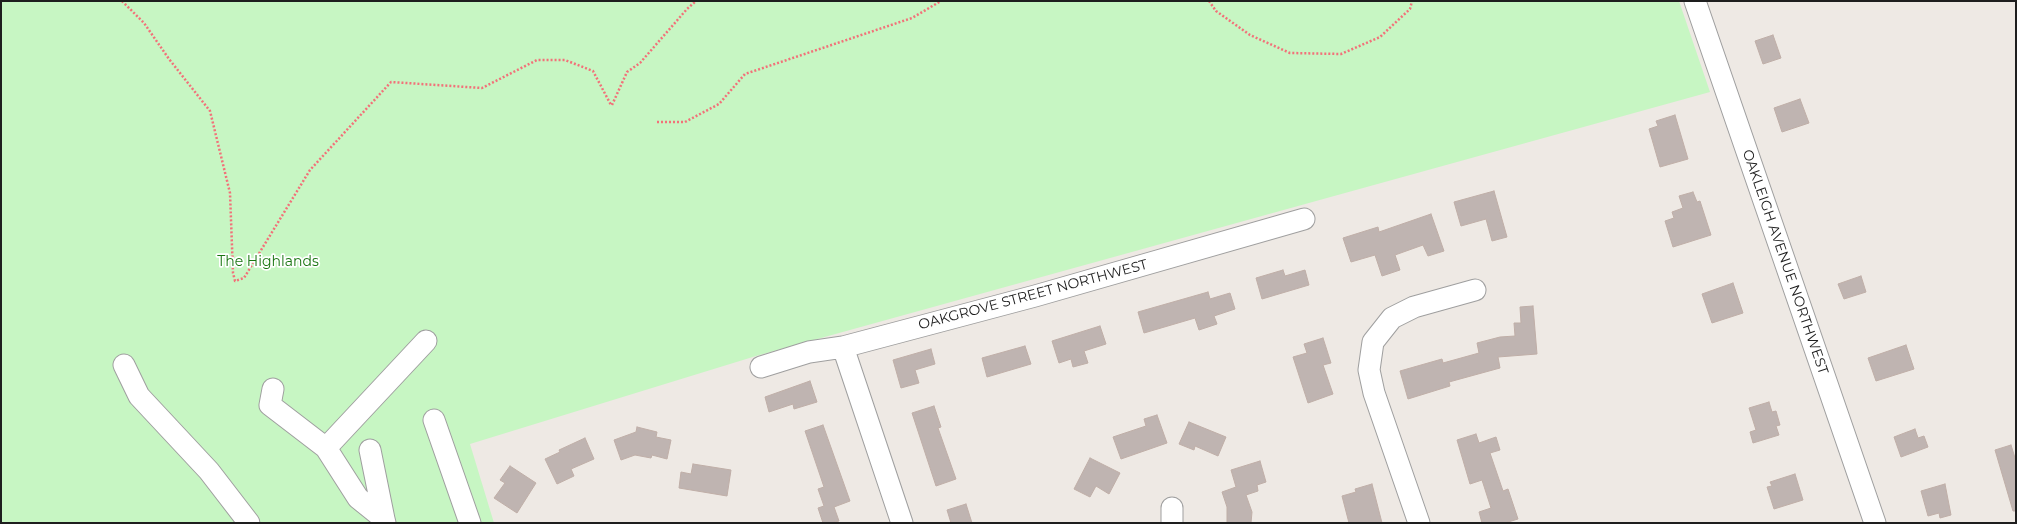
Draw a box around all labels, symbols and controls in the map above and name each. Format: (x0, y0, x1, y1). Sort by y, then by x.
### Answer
street label: OAKLEIGH AVENUE NORTHWEST (1739, 147, 1831, 377)
park label: The Highlands (217, 254, 319, 270)
street label: OAKGROVE STREET NORTHWEST (917, 256, 1149, 334)

